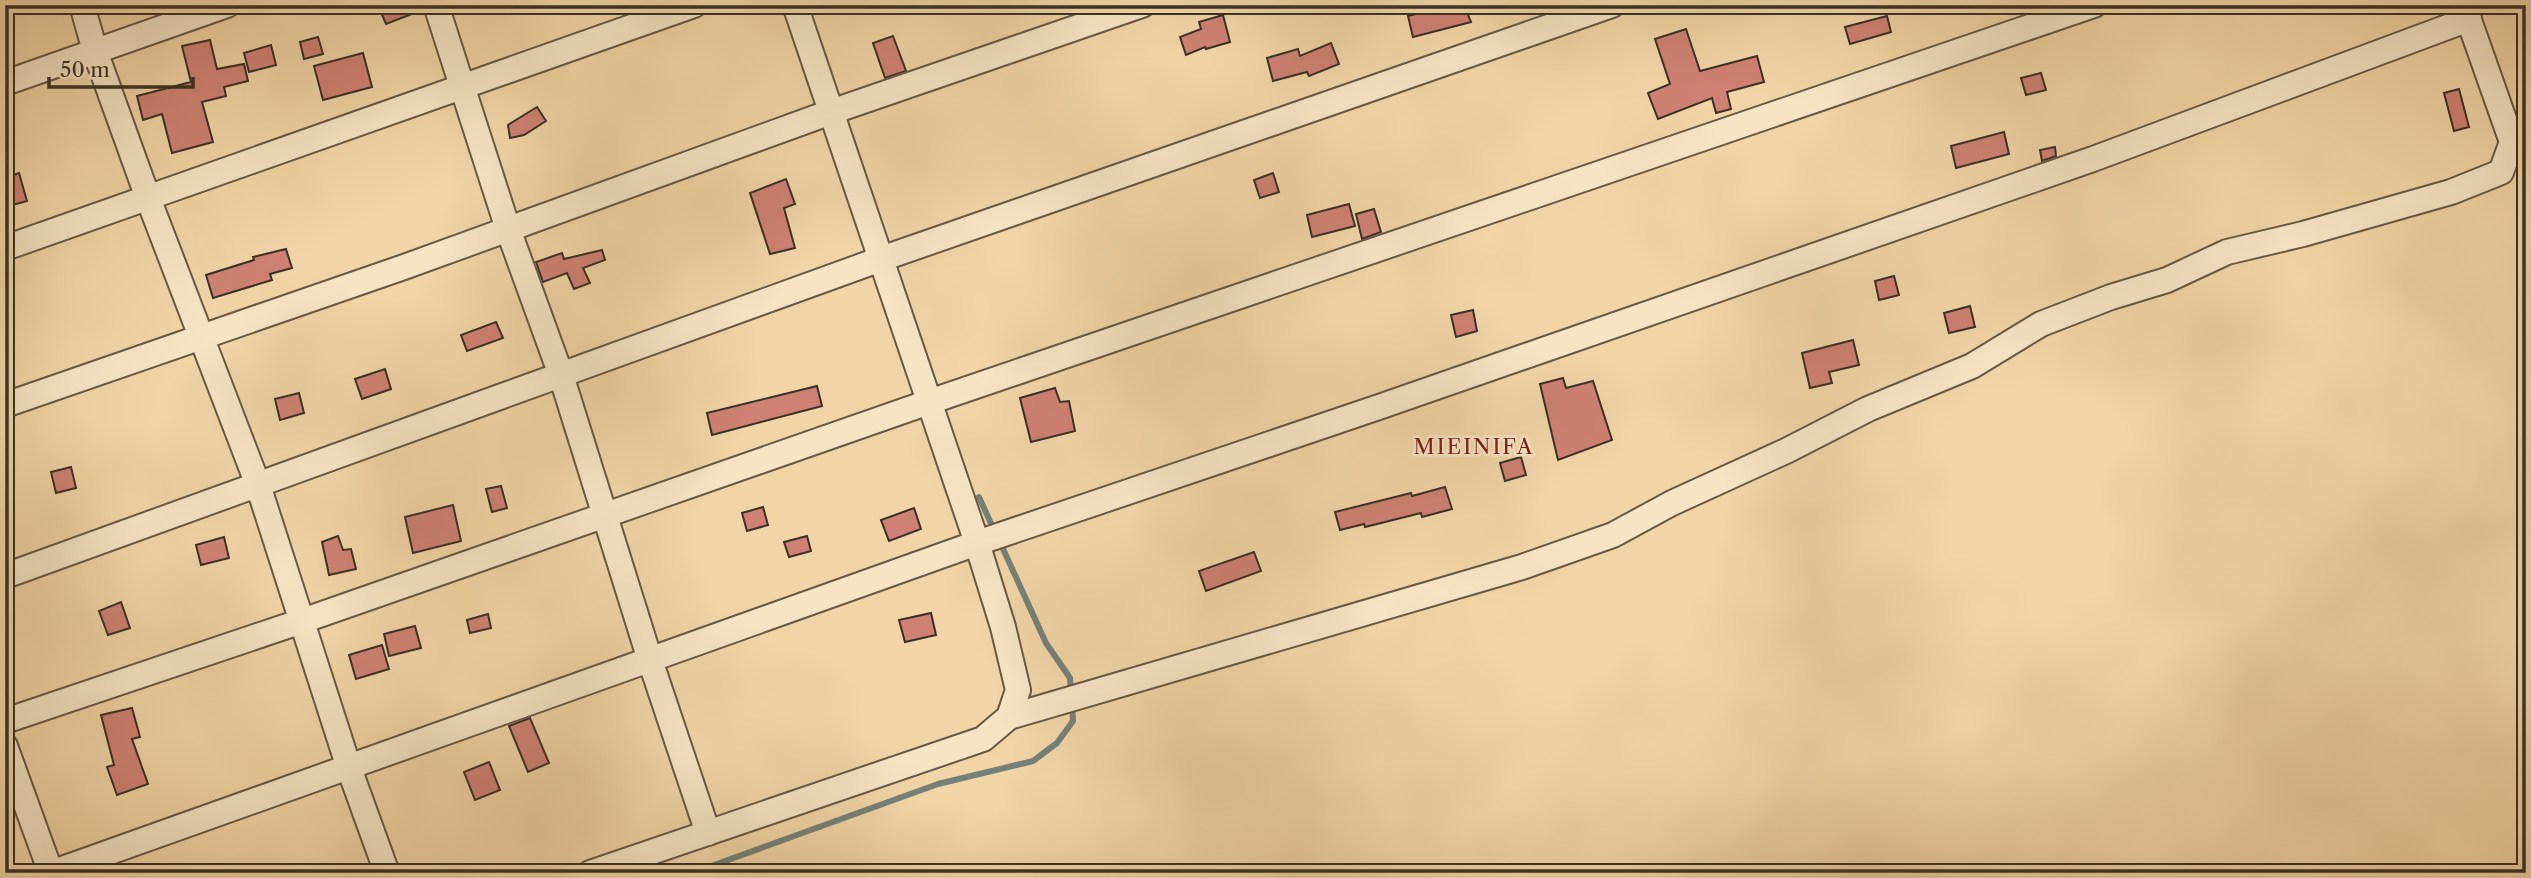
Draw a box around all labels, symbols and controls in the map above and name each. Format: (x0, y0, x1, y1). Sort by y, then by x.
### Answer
scale bar (49, 46, 192, 90)
text: 50 m (60, 57, 110, 82)
district label: MIEINIFA (1414, 434, 1534, 459)

